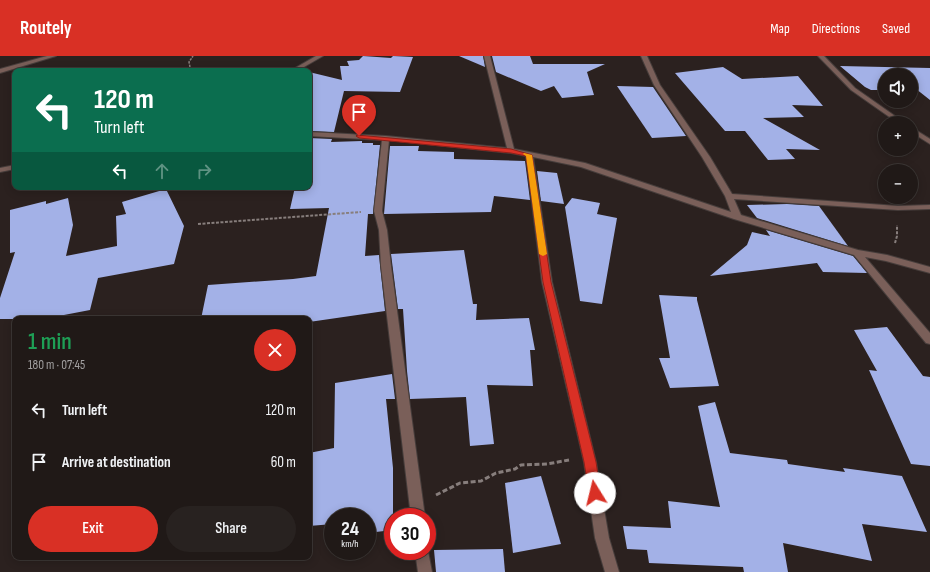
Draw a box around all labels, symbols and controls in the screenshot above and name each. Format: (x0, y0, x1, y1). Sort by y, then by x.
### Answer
text: Routely (20, 17, 72, 40)
text: Map (770, 20, 790, 37)
text: Directions (812, 20, 860, 37)
text: Saved (882, 20, 910, 37)
map controls (878, 68, 918, 204)
button: sound (878, 68, 918, 108)
text: 120 m (94, 83, 154, 116)
icon: left (28, 84, 80, 136)
pin (342, 95, 376, 136)
icon: arrive (348, 101, 370, 123)
button: + (878, 116, 918, 156)
text: Turn left (94, 117, 145, 138)
icon: left (109, 160, 131, 182)
icon: ahead (151, 160, 173, 182)
icon: right (193, 160, 215, 182)
button: − (878, 164, 918, 204)
text: 1 min (28, 327, 72, 356)
button: close (254, 329, 296, 371)
text: 180 m · 07:45 (28, 357, 85, 373)
icon: left (28, 399, 50, 421)
text: Turn left (62, 401, 107, 420)
text: 120 m (266, 401, 296, 420)
icon: arrive (28, 451, 50, 473)
text: Arrive at destination (62, 453, 171, 472)
text: 60 m (271, 453, 296, 472)
position arrow (574, 472, 616, 514)
button: Exit (28, 506, 158, 552)
button: Share (166, 506, 296, 552)
speed limit sign: 30 (384, 508, 436, 560)
text: 24 (341, 517, 359, 541)
text: km/h (341, 538, 359, 550)

